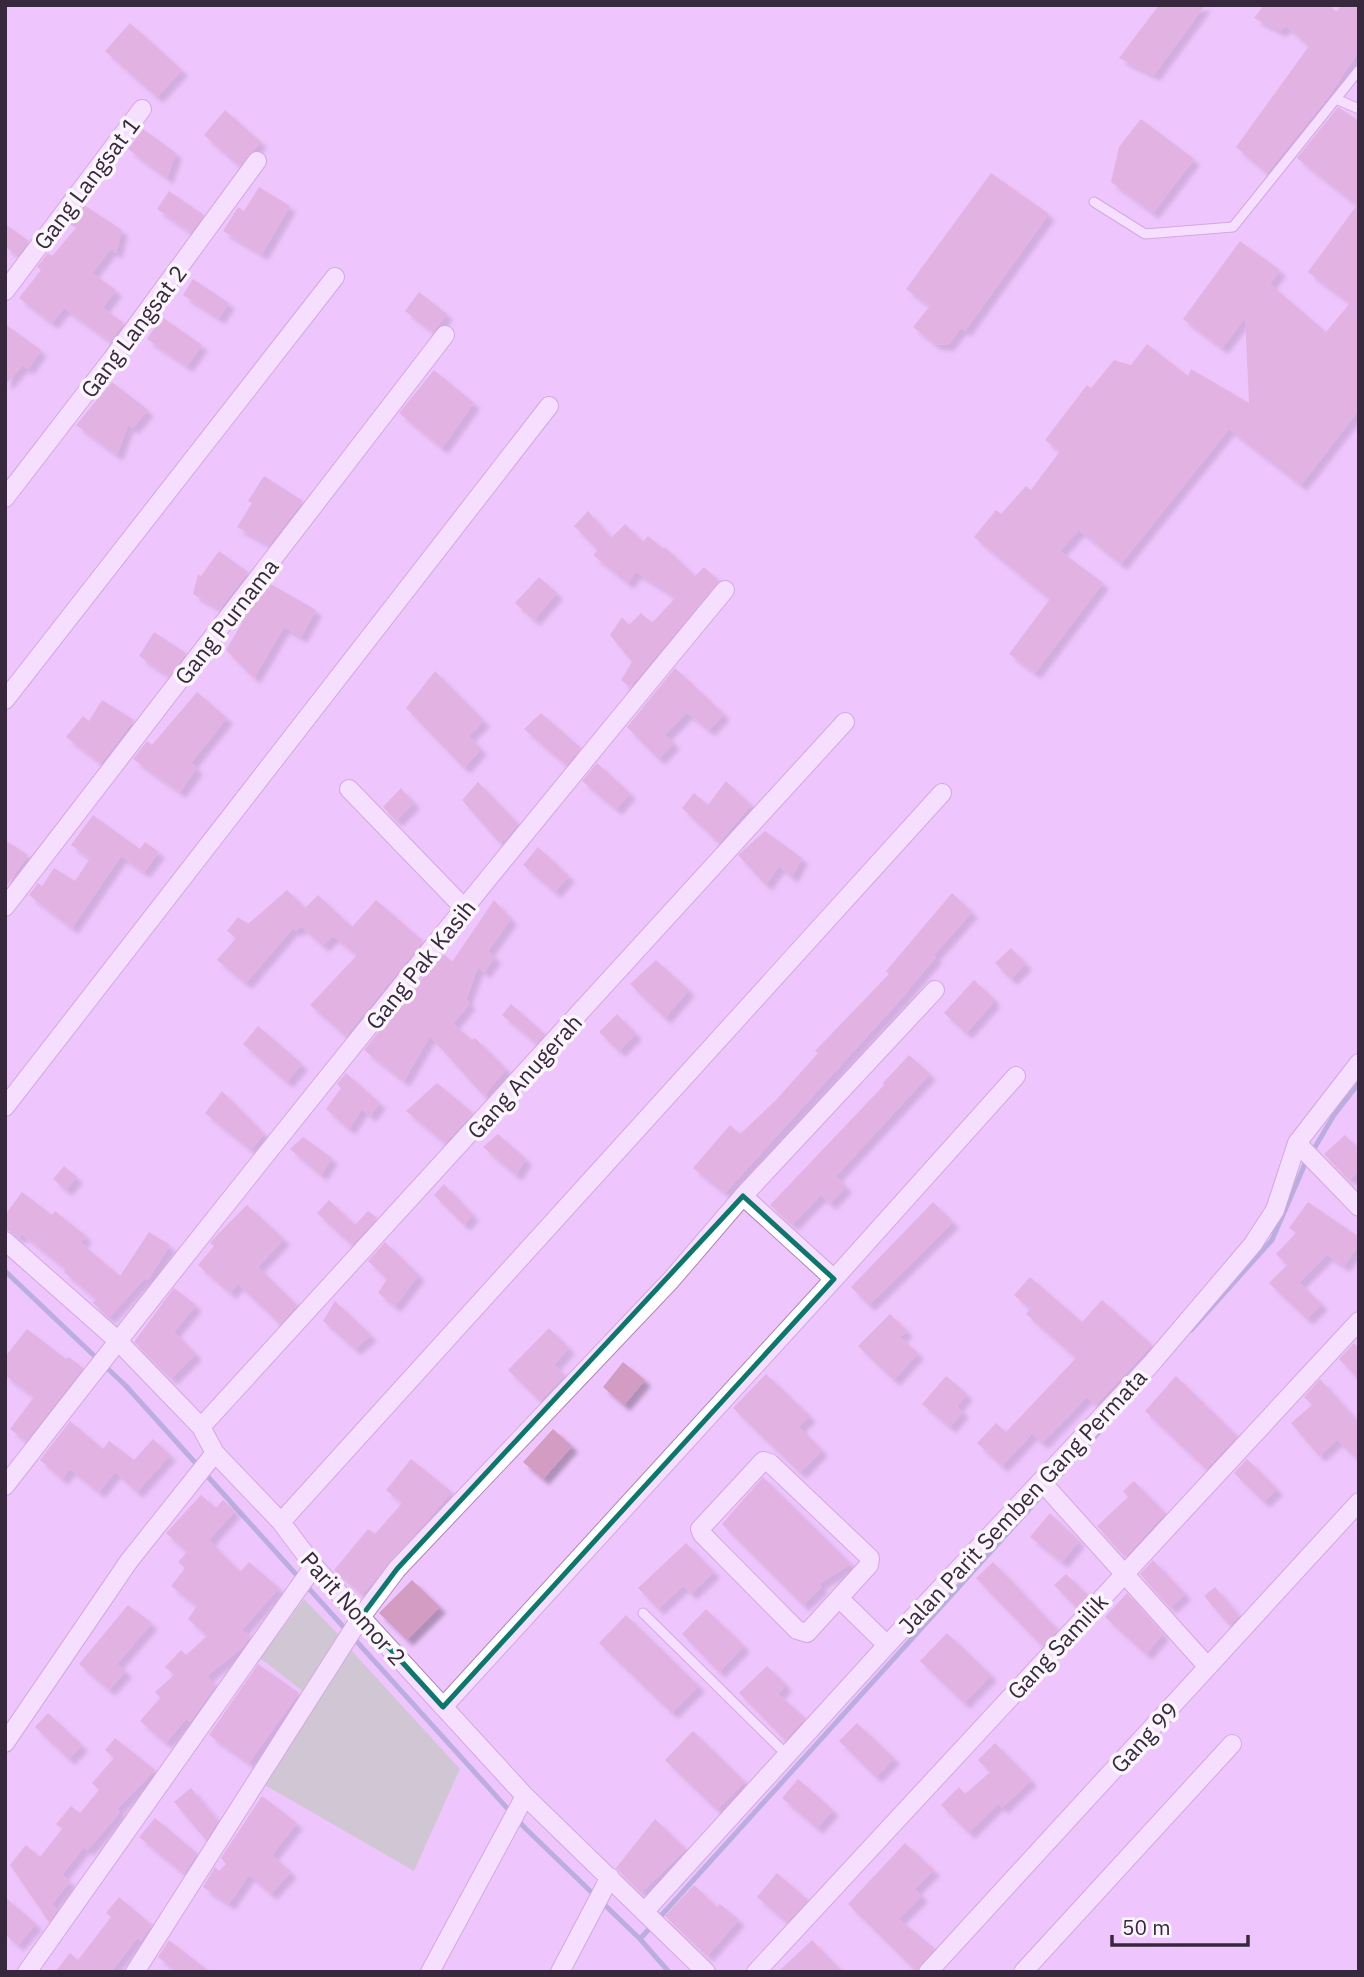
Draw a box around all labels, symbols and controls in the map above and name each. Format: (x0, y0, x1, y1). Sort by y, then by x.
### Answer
street label: Gang Langsat 1 (26, 111, 146, 255)
street label: Gang Langsat 2 (73, 259, 193, 403)
street label: Gang Purnama (167, 552, 285, 690)
street label: Gang Pak Kasih (358, 893, 482, 1035)
street label: Gang Anugerah (460, 1007, 588, 1145)
street label: Jalan Parit Semben Gang Permata (891, 1362, 1153, 1640)
street label: Parit Nomor 2 (295, 1545, 413, 1671)
street label: Gang Samilik (1000, 1587, 1114, 1705)
street label: Gang 99 (1104, 1695, 1184, 1779)
scale bar (1112, 1904, 1248, 1948)
text: 50 m (1122, 1913, 1171, 1941)

